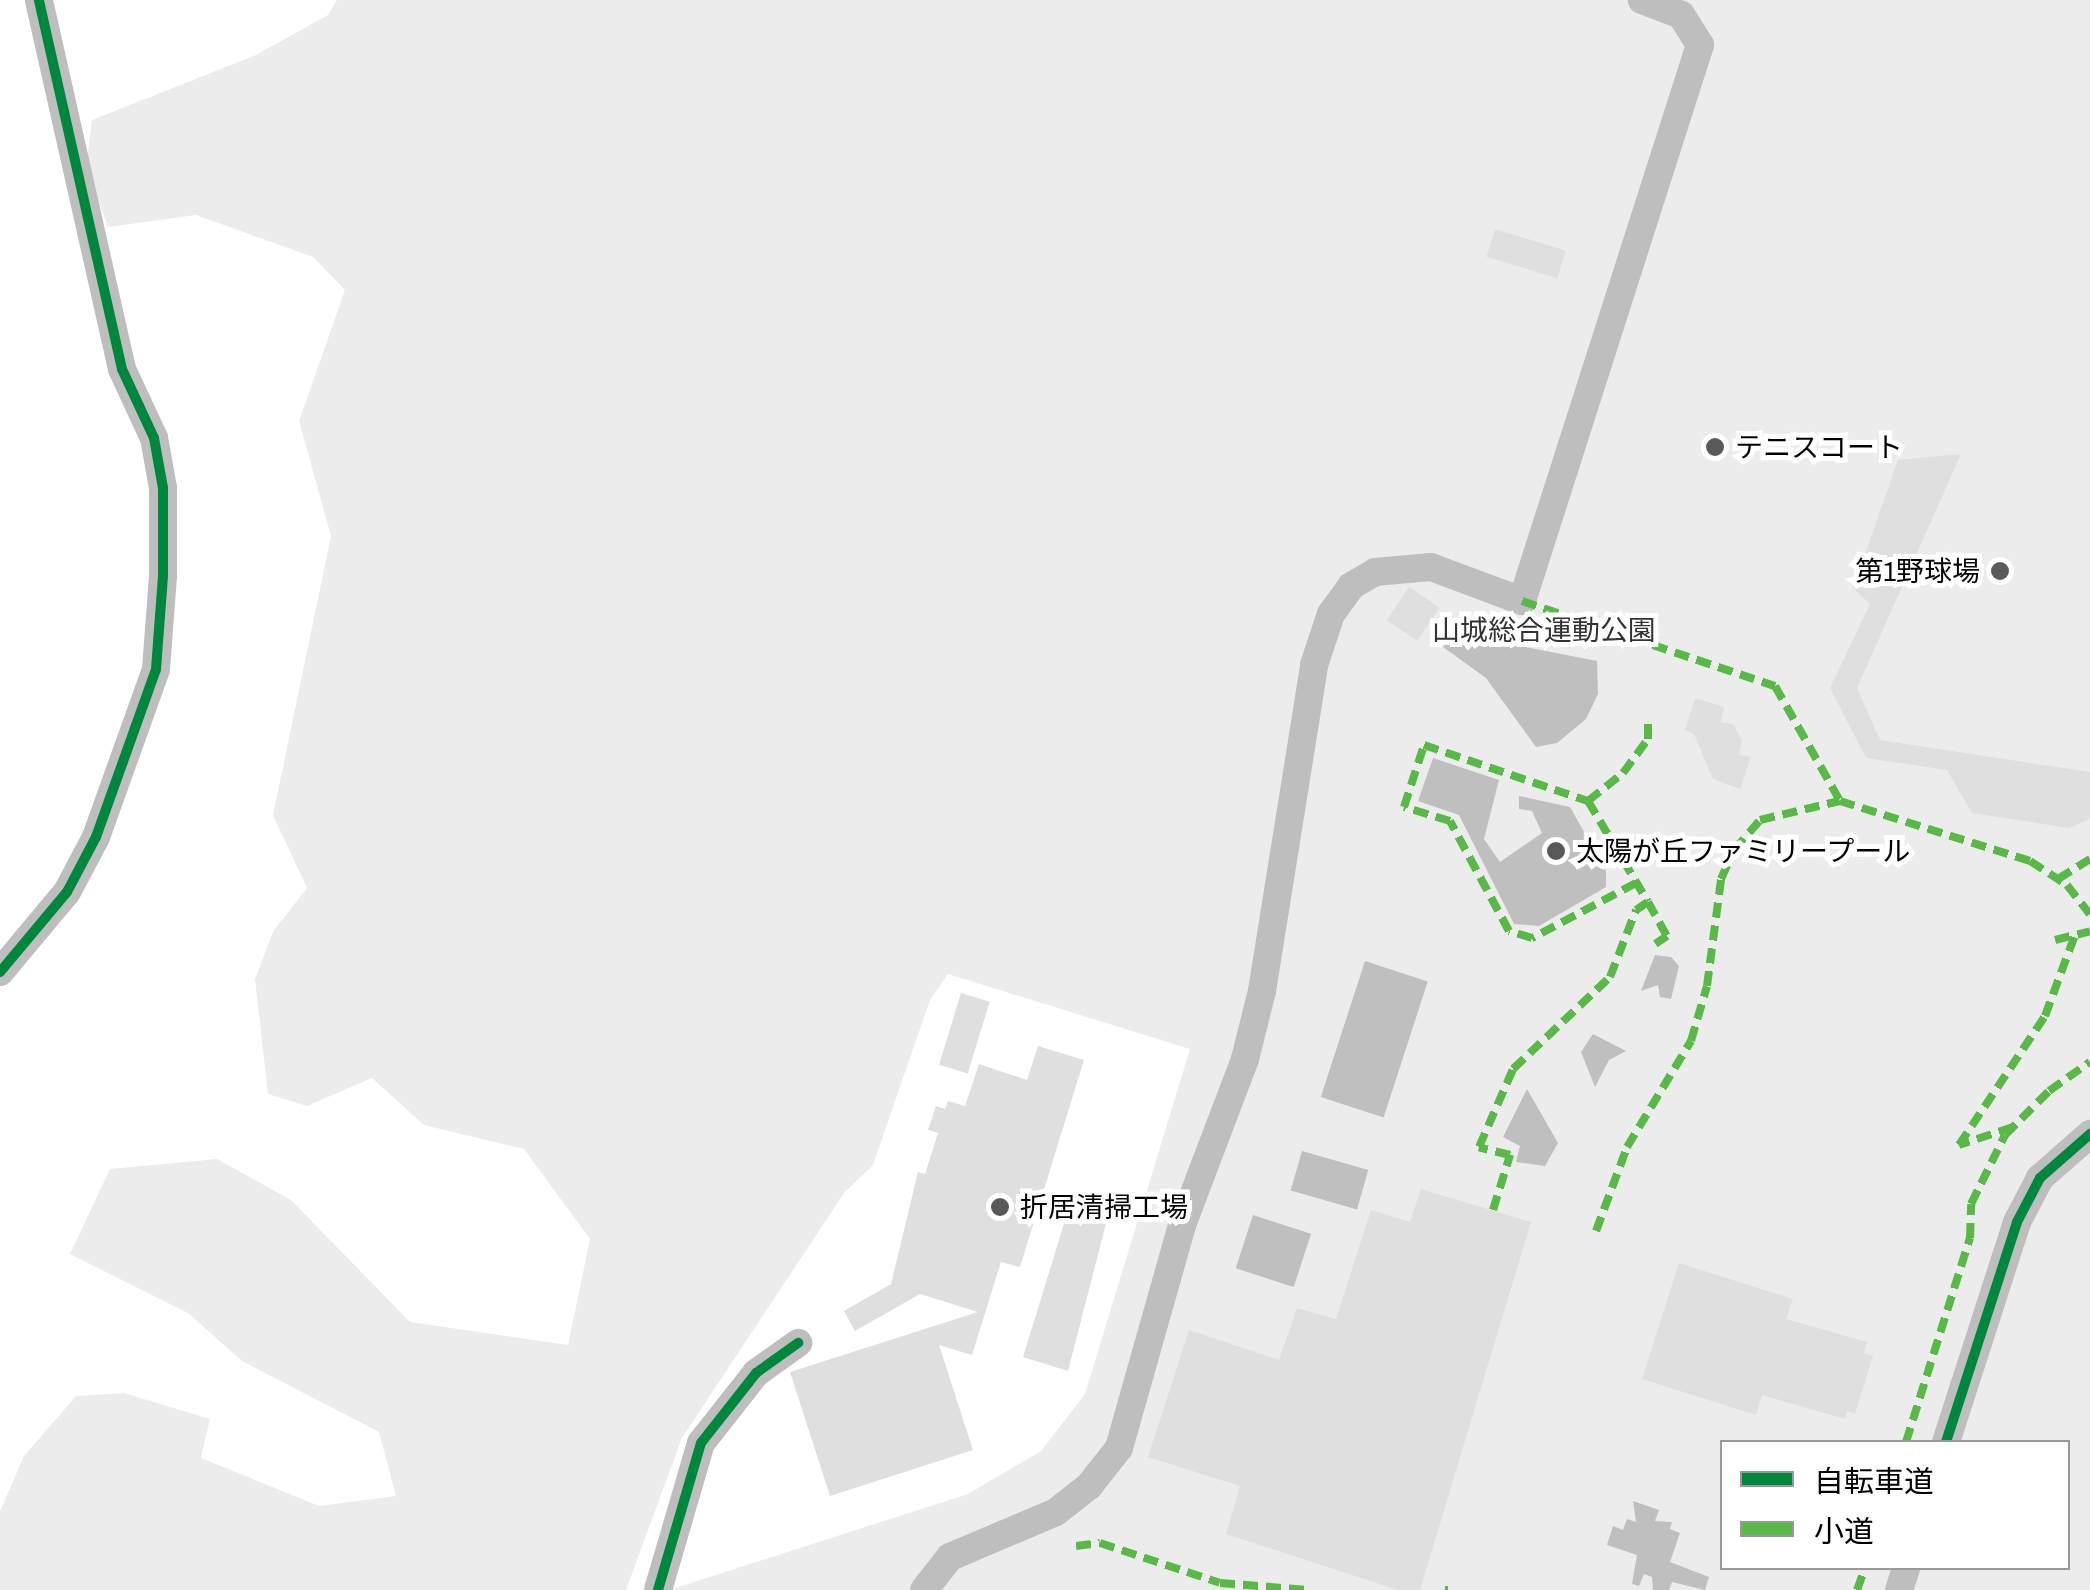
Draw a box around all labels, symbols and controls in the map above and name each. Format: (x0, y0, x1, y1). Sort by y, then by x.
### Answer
place label: テニスコート (1735, 430, 1903, 464)
marker: テニスコート (1704, 436, 1726, 458)
place label: 第1野球場 (1855, 554, 1980, 588)
marker: 第1野球場 (1989, 560, 2011, 582)
park label: 山城総合運動公園 (1432, 613, 1656, 647)
place label: 太陽が丘ファミリープール (1576, 834, 1912, 868)
marker: 太陽が丘ファミリープール (1545, 840, 1567, 862)
place label: 折居清掃工場 (1020, 1190, 1188, 1224)
marker: 折居清掃工場 (989, 1196, 1011, 1218)
legend (1720, 1440, 2070, 1570)
text: 自転車道 (1814, 1461, 1934, 1501)
text: 小道 (1814, 1511, 1874, 1551)

